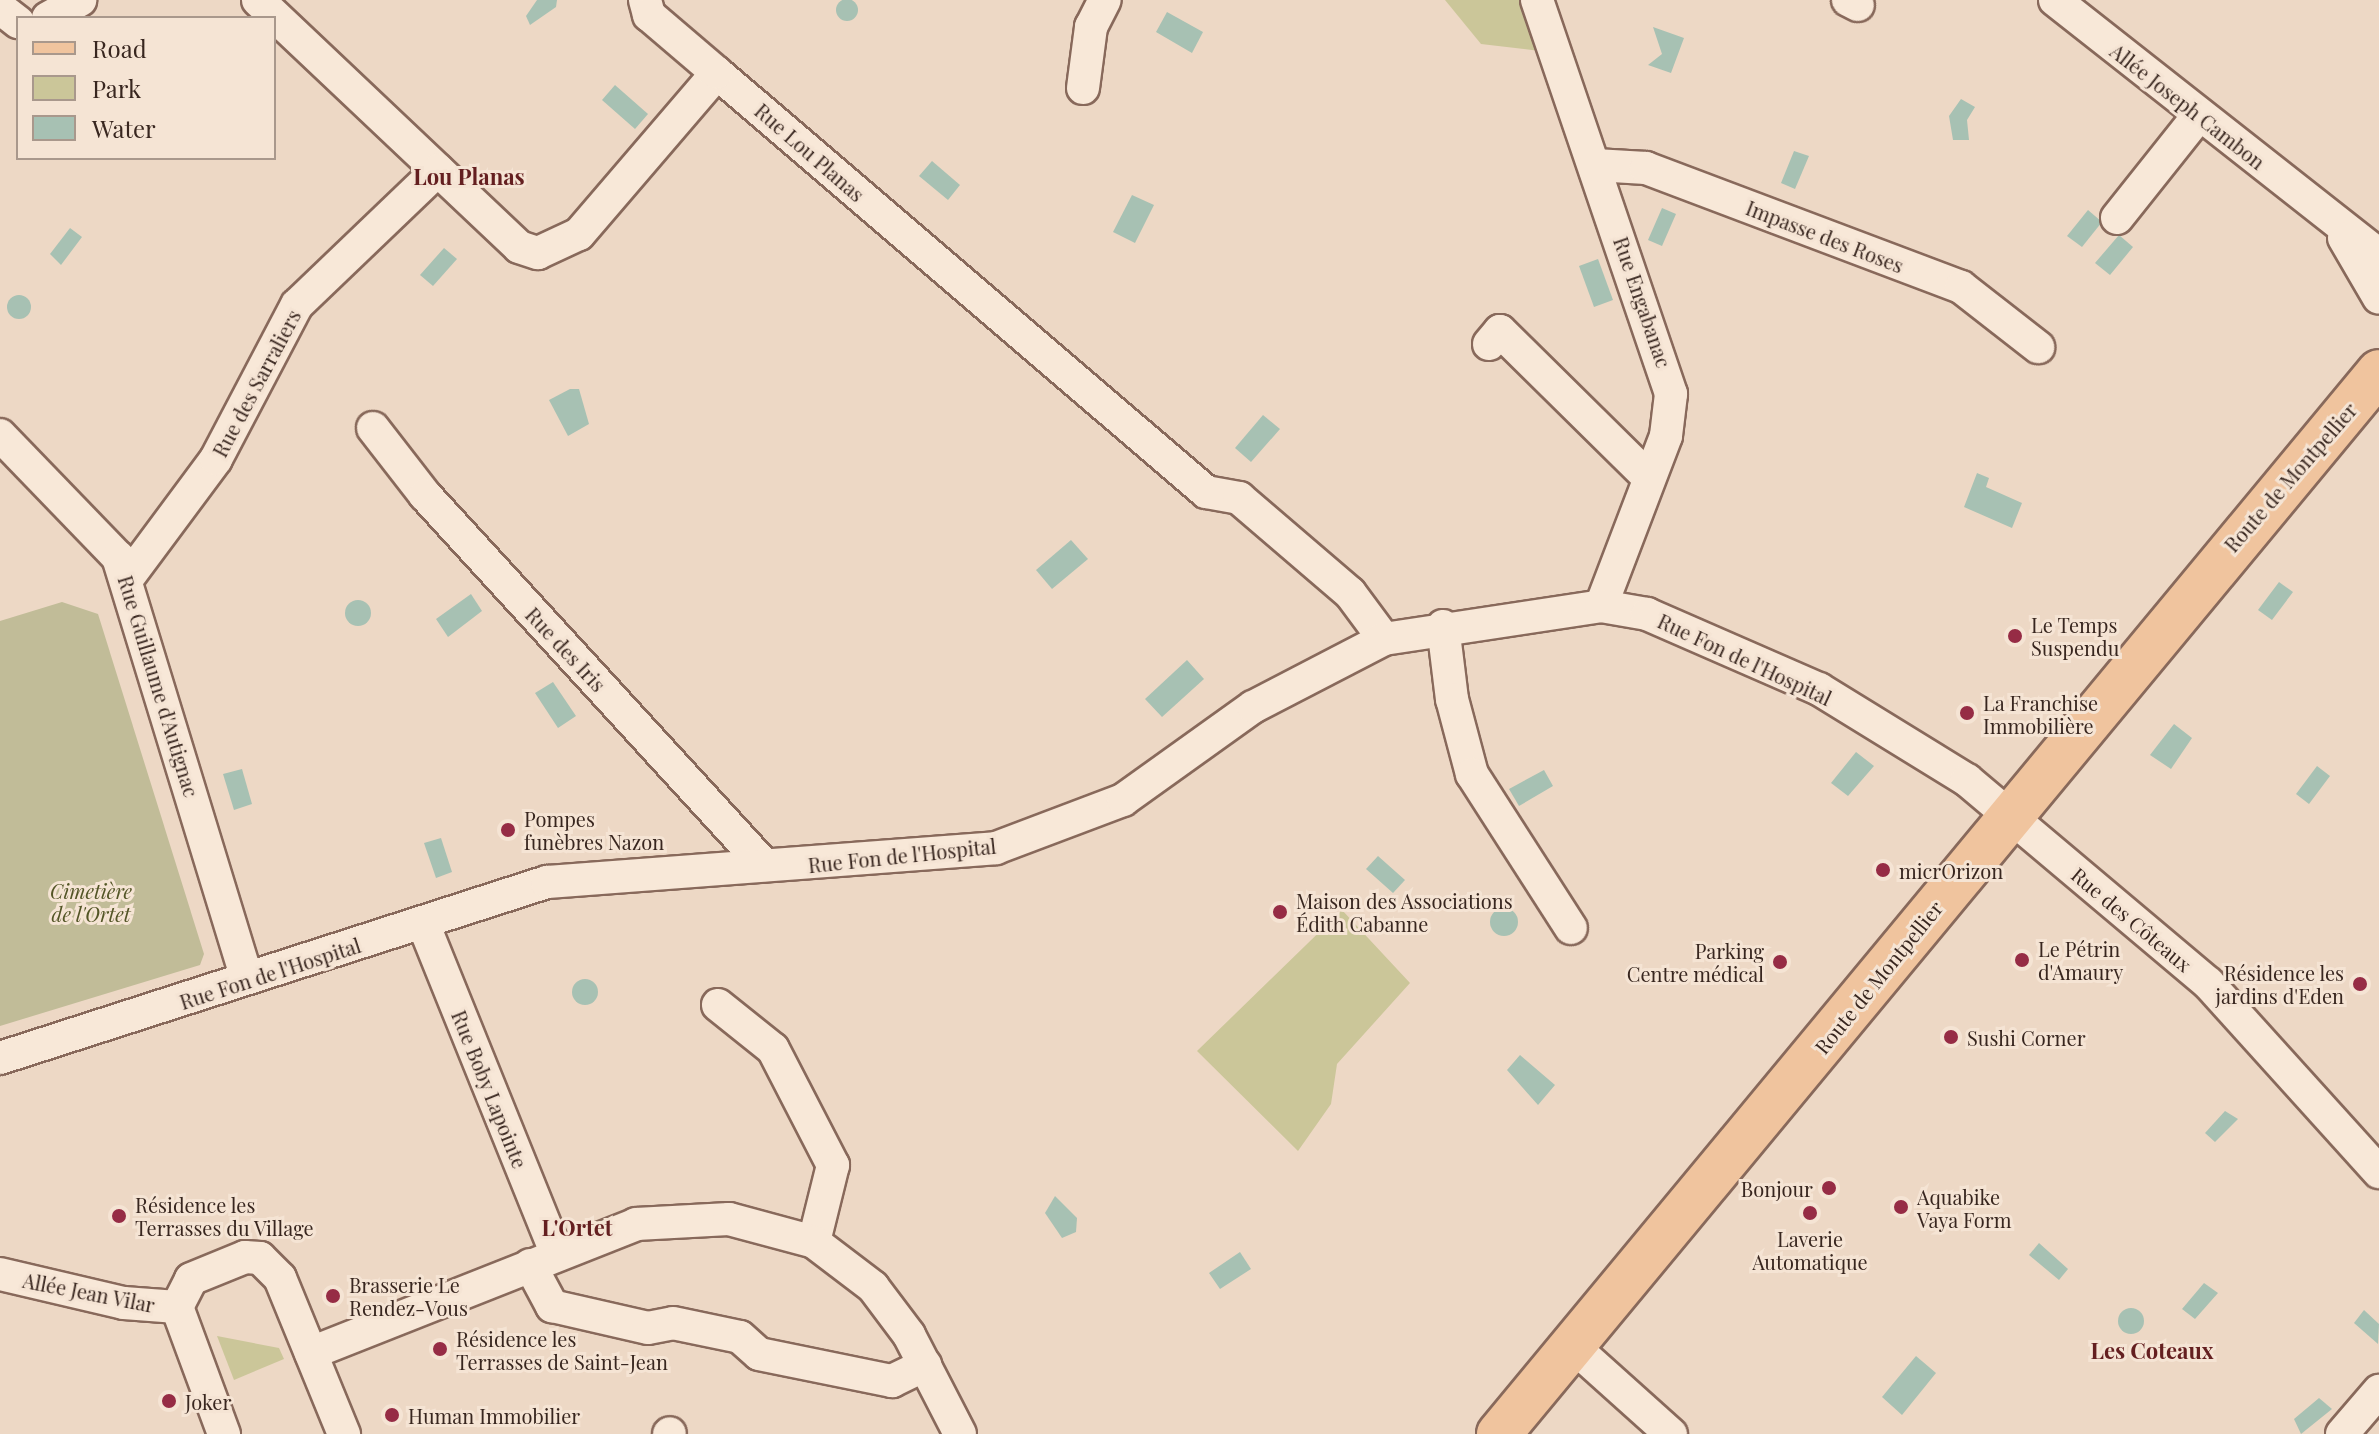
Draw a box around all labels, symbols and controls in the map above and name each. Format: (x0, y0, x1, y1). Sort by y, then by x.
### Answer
legend (16, 16, 276, 160)
text: Road (92, 32, 147, 64)
street label: Allée Joseph Cambon (2106, 38, 2270, 174)
text: Park (92, 72, 141, 104)
street label: Rue Lou Planas (750, 98, 870, 206)
text: Water (92, 112, 156, 144)
district label: Lou Planas (413, 164, 525, 190)
street label: Impasse des Roses (1743, 195, 1907, 277)
street label: Rue Engabanac (1609, 233, 1677, 371)
street label: Rue des Sarraliers (207, 305, 305, 461)
street label: Route de Montpellier (2219, 398, 2361, 556)
street label: Rue Guillaume d'Autignac (114, 572, 204, 800)
street label: Rue des Iris (521, 602, 611, 696)
street label: Rue Fon de l'Hospital (1654, 608, 1836, 710)
place label: Le Temps Suspendu (2031, 612, 2119, 659)
marker: Le Temps Suspendu (2006, 627, 2024, 645)
place label: La Franchise Immobilière (1983, 690, 2098, 737)
marker: La Franchise Immobilière (1958, 704, 1976, 722)
place label: Pompes funèbres Nazon (524, 806, 664, 853)
marker: Pompes funèbres Nazon (499, 821, 517, 839)
street label: Rue Fon de l'Hospital (806, 833, 998, 877)
place label: micrOrizon (1899, 858, 2003, 882)
marker: micrOrizon (1874, 861, 1892, 879)
street label: Rue des Côteaux (2067, 862, 2197, 976)
park label: Cimetière de l'Ortet (50, 878, 132, 925)
place label: Maison des Associations Édith Cabanne (1296, 888, 1513, 935)
street label: Route de Montpellier (1809, 896, 1947, 1058)
marker: Maison des Associations Édith Cabanne (1271, 903, 1289, 921)
street label: Rue Fon de l'Hospital (176, 932, 364, 1014)
place label: Le Pétrin d'Amaury (2038, 936, 2123, 983)
place label: Parking Centre médical (1627, 938, 1764, 985)
marker: Le Pétrin d'Amaury (2013, 951, 2031, 969)
marker: Parking Centre médical (1771, 953, 1789, 971)
place label: Résidence les jardins d'Eden (2216, 960, 2344, 1007)
marker: Résidence les jardins d'Eden (2351, 975, 2369, 993)
street label: Rue Boby Lapointe (447, 1006, 533, 1172)
place label: Sushi Corner (1967, 1025, 2086, 1049)
marker: Sushi Corner (1942, 1028, 1960, 1046)
place label: Bonjour (1741, 1176, 1813, 1200)
marker: Bonjour (1820, 1179, 1838, 1197)
place label: Aquabike Vaya Form (1917, 1184, 2012, 1231)
place label: Résidence les Terrasses du Village (135, 1192, 314, 1239)
marker: Aquabike Vaya Form (1892, 1198, 1910, 1216)
marker: Laverie Automatique (1801, 1204, 1819, 1222)
marker: Résidence les Terrasses du Village (110, 1207, 128, 1225)
district label: L'Ortet (541, 1215, 613, 1241)
place label: Laverie Automatique (1752, 1226, 1868, 1273)
street label: Allée Jean Vilar (21, 1267, 157, 1317)
place label: Brasserie Le Rendez-Vous (349, 1272, 468, 1319)
marker: Brasserie Le Rendez-Vous (324, 1287, 342, 1305)
place label: Résidence les Terrasses de Saint-Jean (456, 1326, 668, 1373)
district label: Les Coteaux (2090, 1338, 2214, 1364)
marker: Résidence les Terrasses de Saint-Jean (431, 1340, 449, 1358)
place label: Joker (185, 1389, 231, 1413)
marker: Joker (160, 1392, 178, 1410)
place label: Human Immobilier (408, 1403, 580, 1427)
marker: Human Immobilier (383, 1406, 401, 1424)

